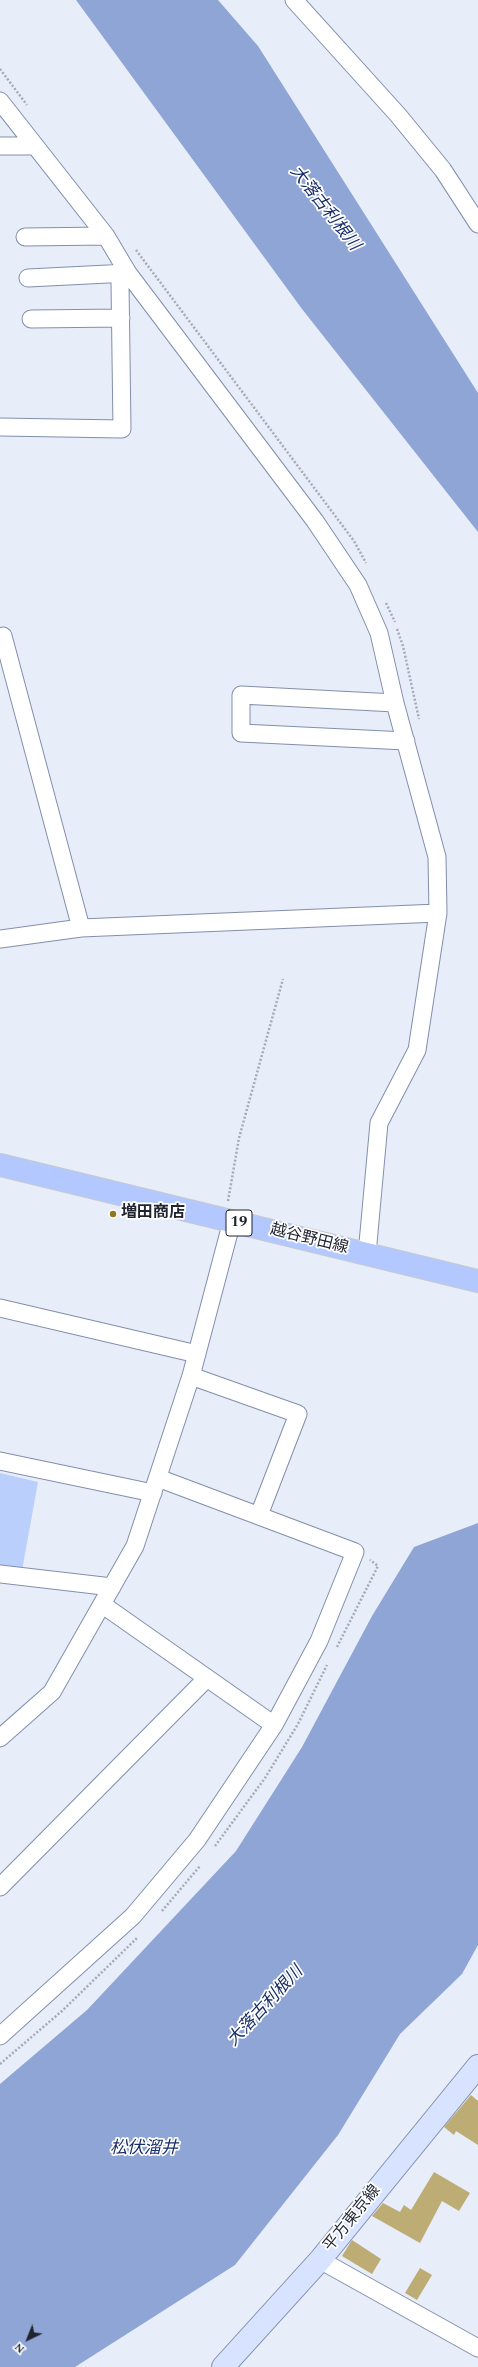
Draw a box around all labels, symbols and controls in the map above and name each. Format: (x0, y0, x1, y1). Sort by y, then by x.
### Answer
water label: 大落古利根川 (285, 163, 363, 255)
place label: 増田商店 (121, 1204, 185, 1224)
marker: 増田商店 (108, 1209, 118, 1219)
road number: 19 (226, 1210, 252, 1236)
street label: 越谷野田線 (268, 1221, 350, 1259)
water label: 大落古利根川 (224, 1963, 308, 2051)
water label: 松伏溜井 (110, 2140, 178, 2160)
street label: 平方東京線 (320, 2182, 386, 2256)
north arrow (8, 2319, 48, 2359)
text: N (10, 2339, 29, 2357)

